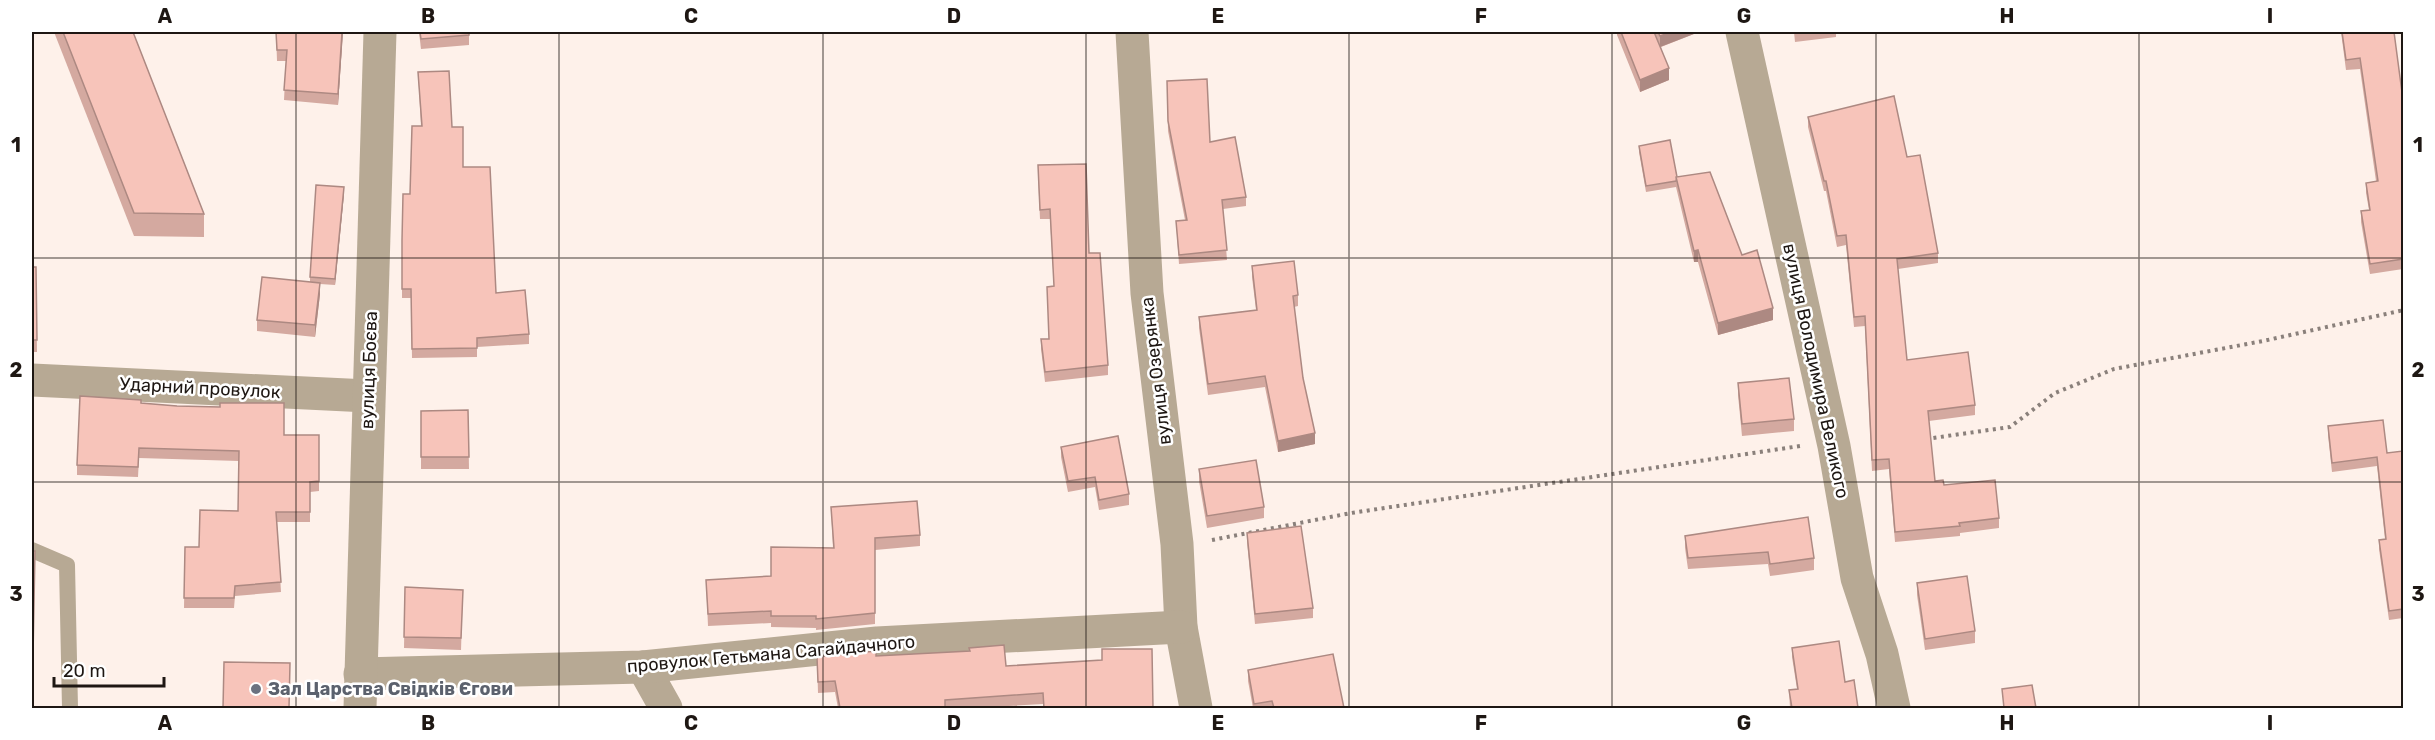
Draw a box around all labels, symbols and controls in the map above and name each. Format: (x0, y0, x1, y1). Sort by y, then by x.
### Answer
text: A (158, 4, 173, 28)
text: B (421, 4, 435, 28)
text: C (684, 4, 698, 28)
text: D (947, 4, 961, 28)
text: E (1212, 4, 1224, 28)
text: F (1475, 4, 1487, 28)
text: G (1737, 4, 1751, 28)
text: H (2000, 4, 2014, 28)
text: I (2267, 4, 2273, 28)
text: 1 (11, 133, 21, 157)
text: 1 (2413, 133, 2423, 157)
street label: вулиця Володимира Великого (1778, 242, 1854, 500)
street label: вулиця Озерянка (1136, 296, 1176, 446)
street label: вулиця Боєва (356, 311, 382, 429)
text: 2 (10, 358, 23, 382)
text: 2 (2412, 358, 2425, 382)
street label: Ударний провулок (119, 373, 281, 403)
text: 3 (9, 582, 23, 606)
text: 3 (2411, 582, 2425, 606)
street label: провулок Гетьмана Сагайдачного (626, 630, 916, 678)
scale bar (54, 650, 164, 688)
text: 20 m (63, 660, 105, 682)
place label: Зал Царства Свідків Єгови (268, 678, 513, 700)
marker: Зал Царства Свідків Єгови (249, 682, 263, 696)
text: A (158, 711, 173, 735)
text: B (421, 711, 435, 735)
text: C (684, 711, 698, 735)
text: D (947, 711, 961, 735)
text: E (1212, 711, 1224, 735)
text: F (1475, 711, 1487, 735)
text: G (1737, 711, 1751, 735)
text: H (2000, 711, 2014, 735)
text: I (2267, 711, 2273, 735)

